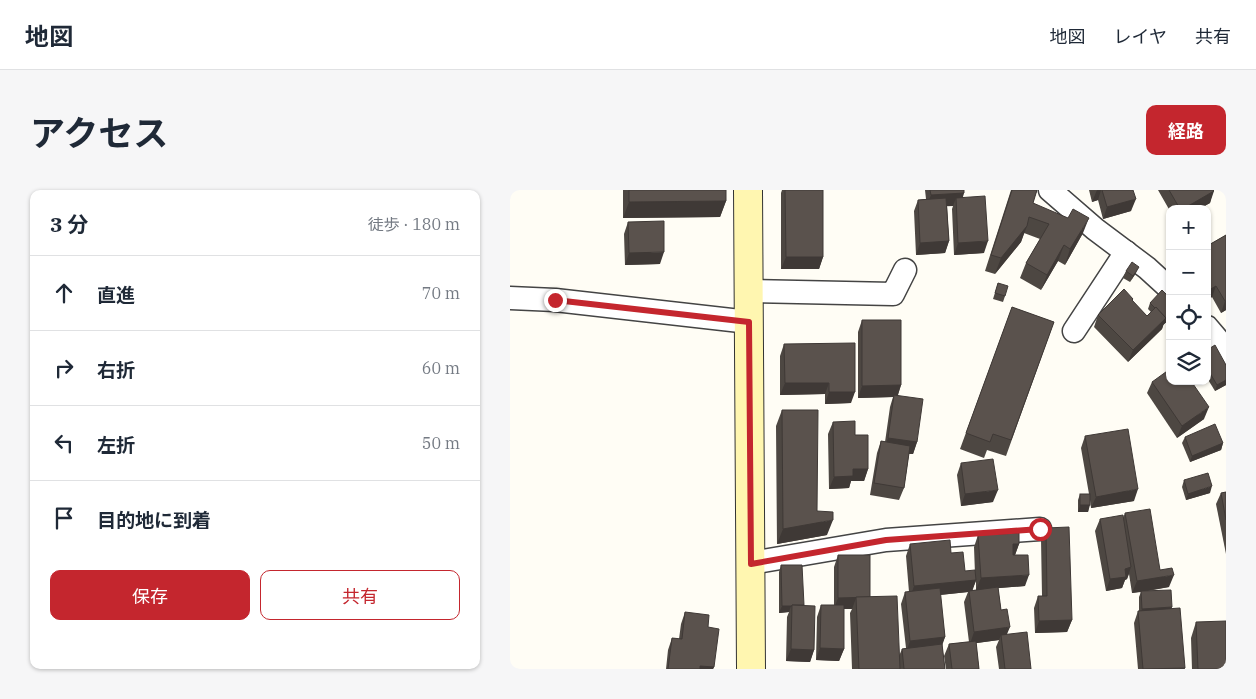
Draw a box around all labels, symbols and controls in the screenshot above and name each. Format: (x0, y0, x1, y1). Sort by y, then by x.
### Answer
text: 地図 (25, 20, 73, 52)
text: 地図 (1050, 25, 1086, 48)
text: レイヤ (1114, 25, 1167, 48)
text: 共有 (1195, 25, 1231, 48)
button: 経路 (1146, 105, 1226, 155)
text: アクセス (30, 110, 168, 156)
map controls (1166, 205, 1211, 385)
button: + (1166, 205, 1211, 250)
text: 3 分 (50, 210, 88, 238)
text: 徒歩 · 180 m (368, 214, 460, 234)
button: − (1166, 250, 1211, 295)
icon: ahead (50, 279, 78, 307)
text: 直進 (97, 283, 135, 307)
text: 70 m (422, 283, 460, 303)
route end (544, 289, 567, 312)
button: locate (1166, 295, 1211, 340)
button: layers (1166, 340, 1211, 385)
icon: right (50, 354, 78, 382)
text: 右折 (97, 358, 135, 382)
text: 60 m (422, 358, 460, 378)
icon: left (50, 429, 78, 457)
text: 左折 (97, 433, 135, 457)
text: 50 m (422, 433, 460, 453)
icon: arrive (50, 504, 78, 532)
text: 目的地に到着 (97, 508, 211, 532)
route start (1029, 518, 1052, 541)
button: 保存 (50, 570, 250, 620)
button: 共有 (260, 570, 460, 620)

